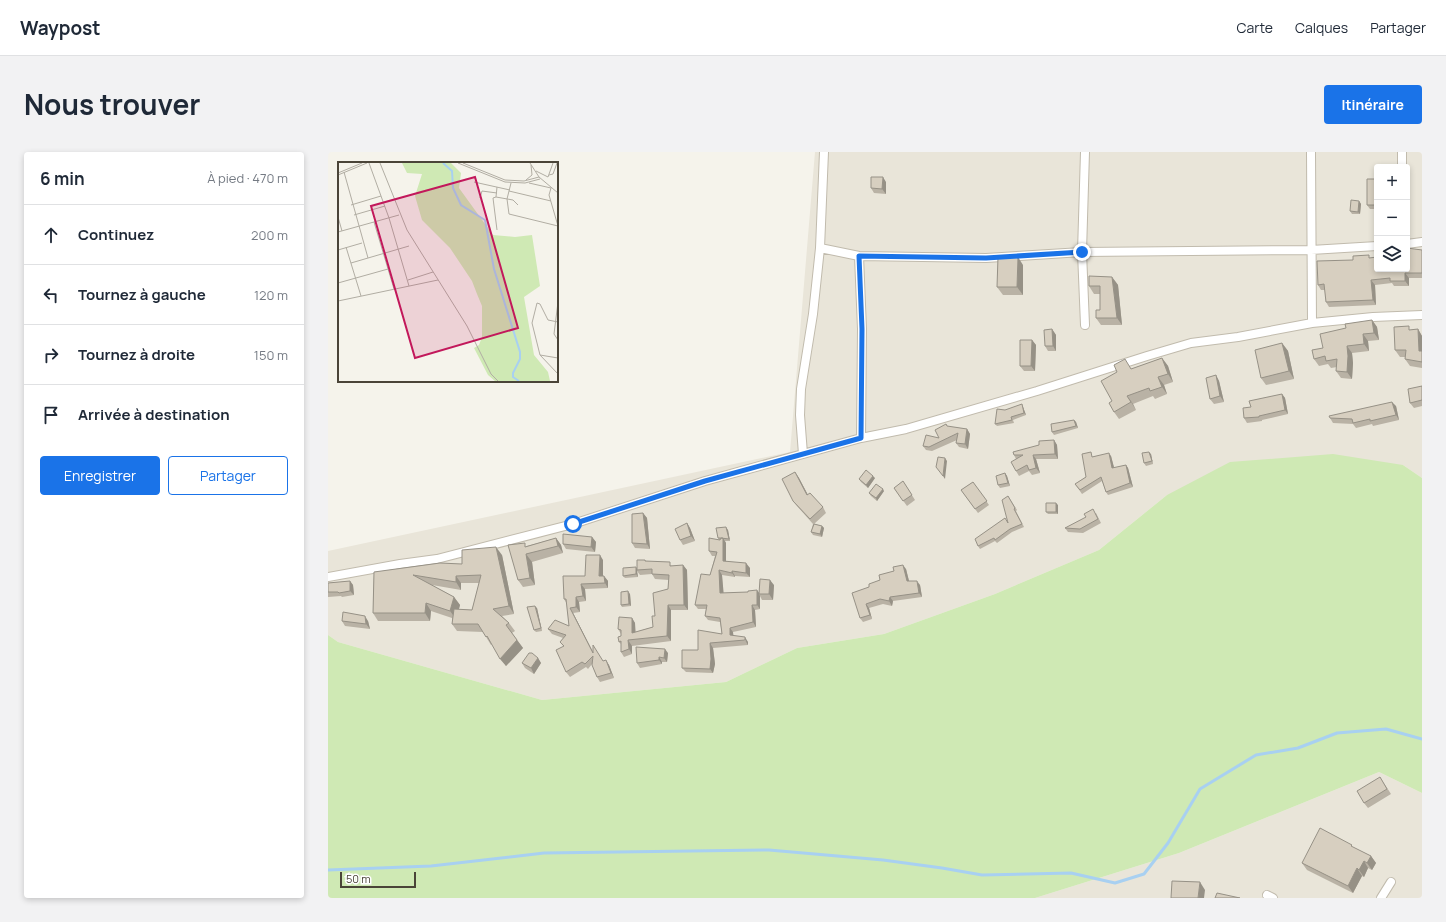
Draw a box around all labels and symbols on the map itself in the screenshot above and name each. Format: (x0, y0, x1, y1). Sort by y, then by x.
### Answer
inset map (338, 162, 558, 382)
route end (1073, 243, 1091, 261)
route start (564, 515, 582, 533)
scale bar (340, 870, 416, 889)

